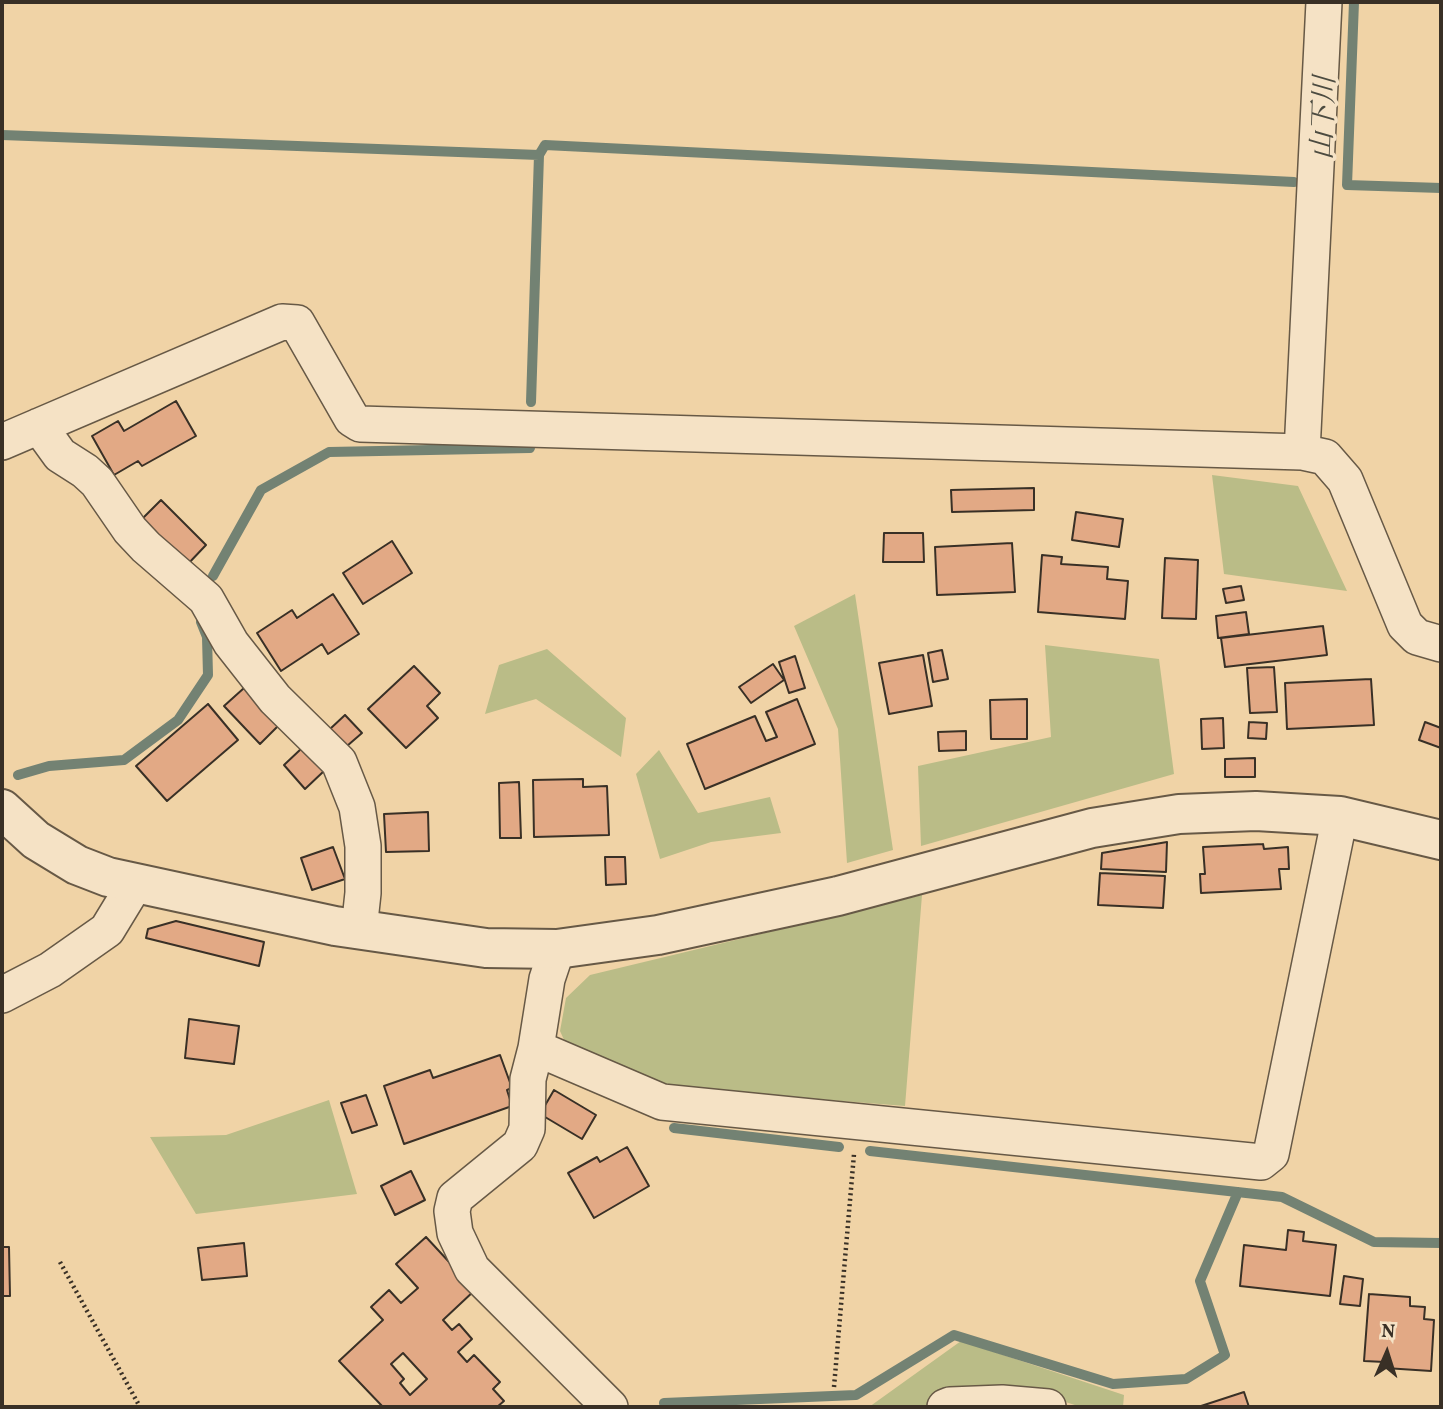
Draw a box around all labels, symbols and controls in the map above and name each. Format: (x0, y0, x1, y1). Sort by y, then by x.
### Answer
water label: 山下川 (1309, 75, 1345, 161)
north arrow (1352, 1318, 1422, 1388)
text: N (1381, 1319, 1396, 1345)

